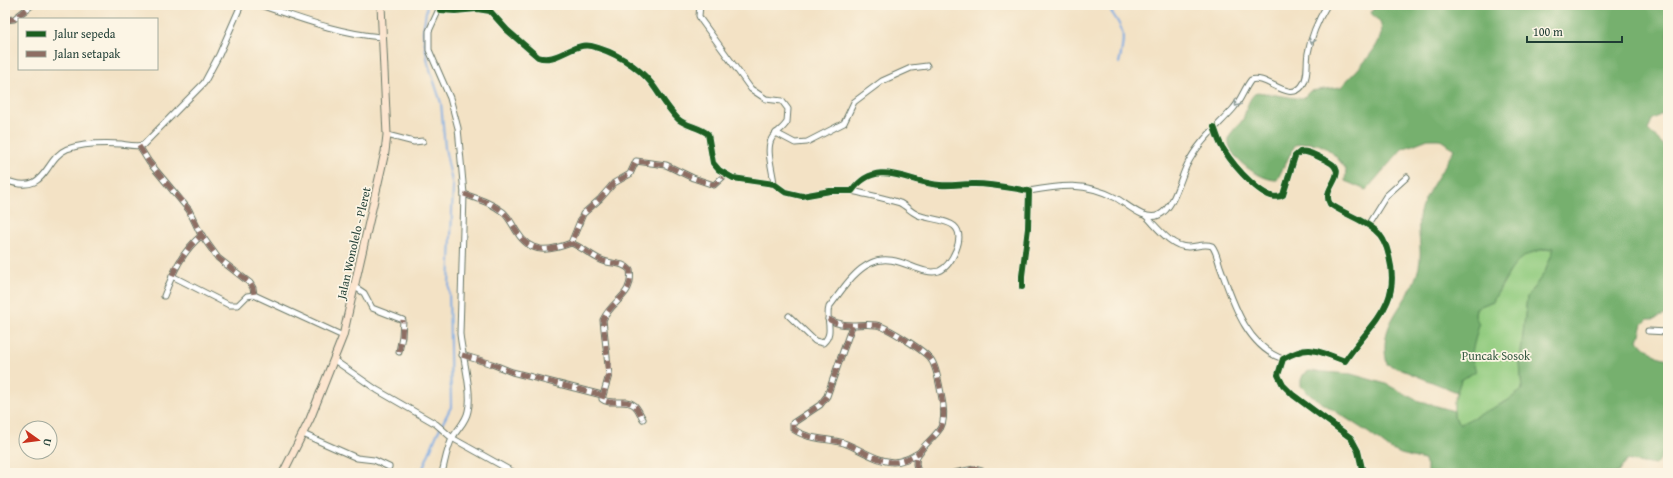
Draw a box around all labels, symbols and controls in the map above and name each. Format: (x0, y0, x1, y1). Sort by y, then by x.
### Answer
legend (18, 18, 158, 70)
scale bar (1527, 18, 1622, 44)
text: 100 m (1533, 23, 1563, 40)
text: Jalur sepeda (52, 25, 116, 42)
one-way arrow (1308, 37, 1317, 44)
text: Jalan setapak (52, 45, 121, 62)
one-way arrow (1235, 99, 1242, 106)
street label: Jalan Wonolelo - Pleret (332, 184, 375, 303)
park label: Puncak Sosok (1462, 347, 1531, 364)
north arrow (18, 420, 58, 460)
text: U (39, 437, 56, 449)

